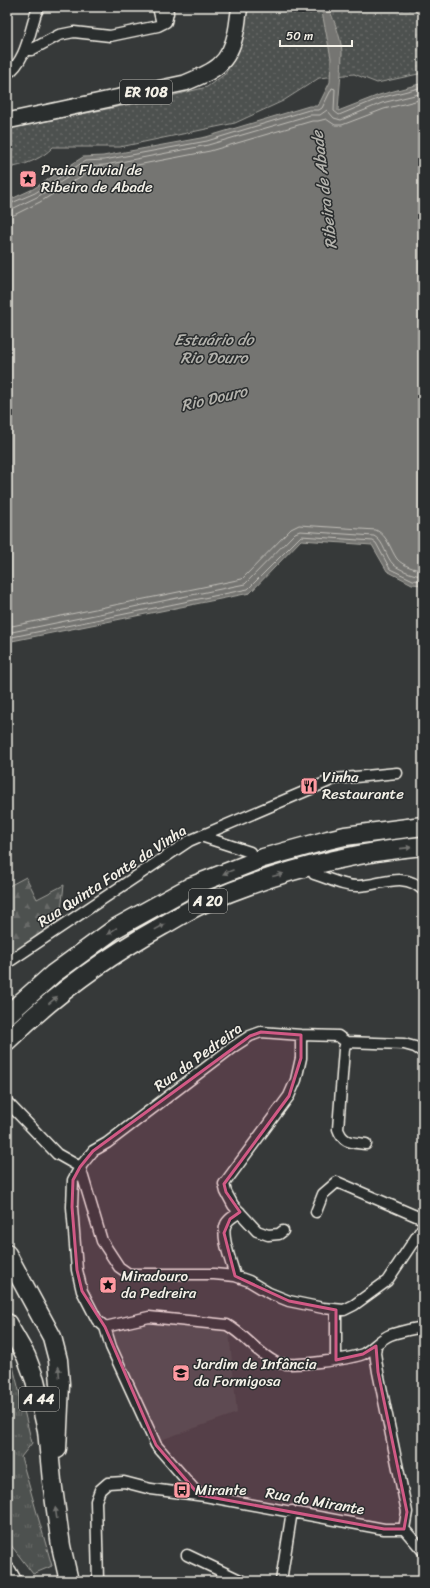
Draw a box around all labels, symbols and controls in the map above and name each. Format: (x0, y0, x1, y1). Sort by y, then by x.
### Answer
scale bar (280, 22, 352, 48)
text: 50 m (286, 25, 313, 47)
road number: ER 108 (120, 80, 172, 104)
water label: Ribeira de Abade (302, 127, 346, 251)
place label: Praia Fluvial de Ribeira de Abade (41, 157, 153, 200)
place icon: Praia Fluvial de Ribeira de Abade (18, 169, 38, 189)
water label: Estuário do Rio Douro (174, 325, 256, 372)
water label: Rio Douro (178, 376, 251, 420)
place label: Vinha Restaurante (322, 764, 404, 807)
restaurant icon: Vinha Restaurante (299, 776, 319, 796)
street label: Rua Quinta Fonte da Vinha (32, 818, 192, 934)
one-way arrow (399, 845, 412, 851)
one-way arrow (221, 869, 233, 875)
one-way arrow (272, 871, 285, 877)
road number: A 20 (189, 889, 227, 913)
one-way arrow (154, 924, 166, 930)
one-way arrow (107, 927, 117, 935)
one-way arrow (48, 996, 58, 1005)
street label: Rua da Pedreira (148, 1016, 248, 1098)
place label: Miradouro da Pedreira (121, 1263, 197, 1306)
place icon: Miradouro da Pedreira (98, 1275, 118, 1295)
place label: Jardim de Infância da Formigosa (193, 1351, 317, 1394)
school or university icon: Jardim de Infância da Formigosa (171, 1363, 191, 1383)
one-way arrow (56, 1366, 62, 1379)
road number: A 44 (19, 1387, 59, 1411)
place label: Mirante (195, 1477, 246, 1503)
bus stop icon: Mirante (172, 1480, 192, 1500)
street label: Rua do Mirante (264, 1480, 366, 1522)
one-way arrow (53, 1507, 59, 1519)

